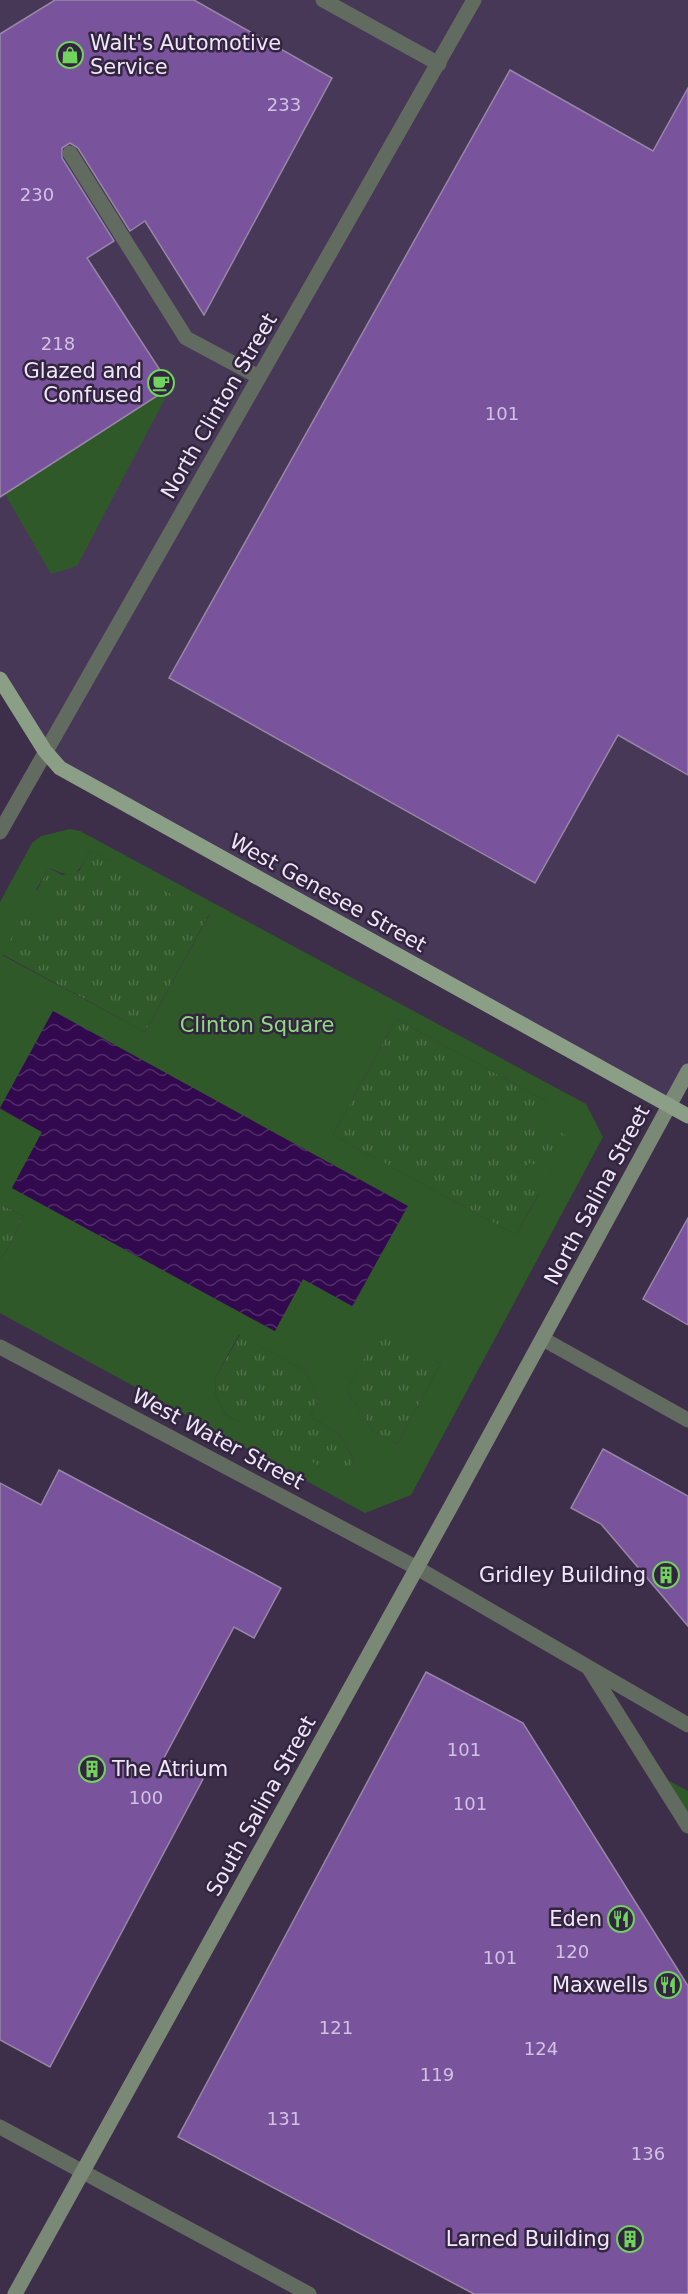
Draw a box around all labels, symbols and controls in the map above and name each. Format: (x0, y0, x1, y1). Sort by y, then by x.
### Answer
place label: Walt's Automotive Service (90, 31, 281, 79)
shop icon: Walt's Automotive Service (55, 40, 85, 70)
house number: 233 (267, 94, 301, 115)
house number: 230 (20, 184, 54, 205)
street label: North Clinton Street (156, 309, 282, 503)
house number: 218 (41, 333, 75, 354)
place label: Glazed and Confused (24, 359, 142, 407)
cafe icon: Glazed and Confused (146, 368, 176, 398)
house number: 101 (485, 403, 519, 424)
street label: West Genesee Street (226, 829, 430, 957)
park label: Clinton Square (180, 1013, 334, 1037)
street label: North Salina Street (539, 1101, 655, 1289)
street label: West Water Street (128, 1384, 308, 1494)
building icon: Gridley Building (651, 1560, 681, 1590)
place label: Gridley Building (479, 1563, 646, 1587)
street label: South Salina Street (201, 1712, 321, 1900)
house number: 101 (447, 1739, 481, 1760)
building icon: The Atrium (77, 1754, 107, 1784)
place label: The Atrium (111, 1757, 228, 1781)
house number: 100 (129, 1787, 163, 1808)
house number: 101 (453, 1793, 487, 1814)
restaurant icon: Eden (606, 1904, 636, 1934)
place label: Eden (549, 1907, 602, 1931)
house number: 120 (555, 1941, 589, 1962)
house number: 101 (483, 1947, 517, 1968)
restaurant icon: Maxwells (653, 1970, 683, 2000)
place label: Maxwells (552, 1973, 648, 1997)
house number: 121 (319, 2017, 353, 2038)
house number: 124 (524, 2038, 558, 2059)
house number: 119 (420, 2064, 454, 2085)
house number: 131 (267, 2108, 301, 2129)
house number: 136 (631, 2143, 665, 2164)
building icon: Larned Building (615, 2224, 645, 2254)
place label: Larned Building (446, 2227, 610, 2251)

